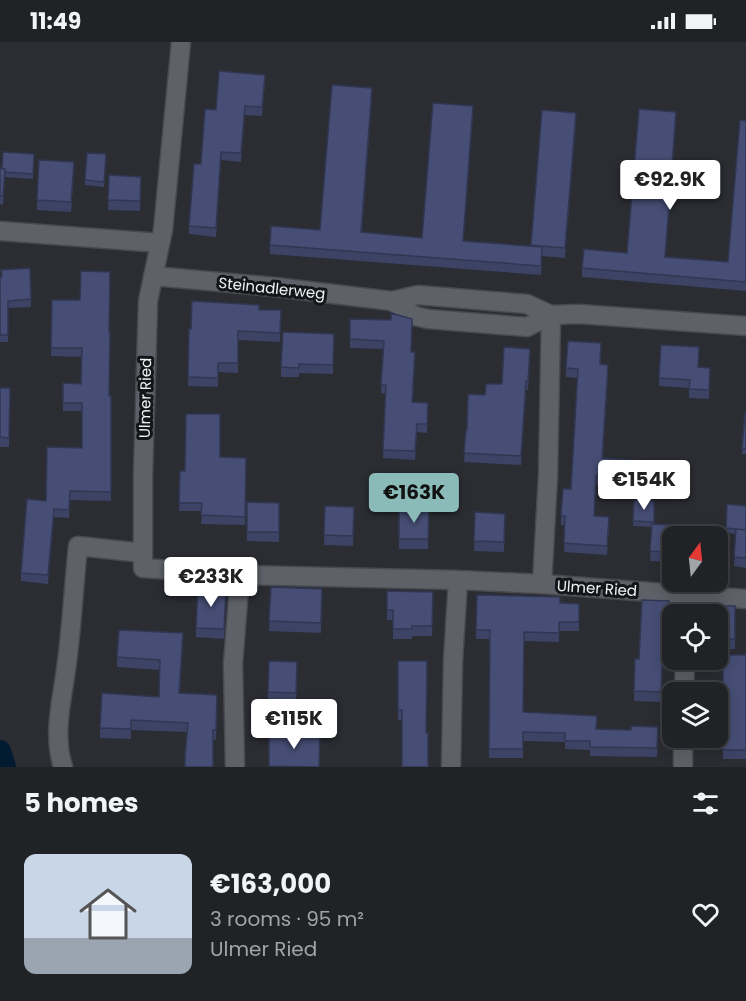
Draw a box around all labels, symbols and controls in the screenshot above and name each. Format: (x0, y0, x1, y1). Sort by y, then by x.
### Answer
text: 11:49 (30, 6, 81, 37)
pin: €92.9K (621, 160, 719, 211)
text: €92.9K (634, 165, 706, 193)
street label: Steinadlerweg (217, 272, 327, 304)
street label: Ulmer Ried (134, 358, 156, 438)
pin: €154K (602, 460, 686, 511)
text: €154K (612, 465, 676, 493)
pin: €163K (372, 473, 456, 524)
text: €163K (383, 478, 445, 506)
north arrow (662, 526, 728, 592)
map controls (662, 526, 728, 748)
pin: €233K (169, 557, 253, 608)
text: €233K (178, 562, 244, 590)
street label: Ulmer Ried (556, 575, 638, 601)
button: locate (662, 604, 728, 670)
button: layers (662, 682, 728, 748)
pin: €115K (252, 699, 336, 750)
text: €115K (265, 704, 323, 732)
text: 5 homes (24, 785, 139, 821)
icon: filters (689, 787, 722, 820)
text: €163,000 (210, 866, 331, 902)
icon: home (72, 878, 144, 950)
icon: heart (689, 898, 722, 931)
text: 3 rooms · 95 m² (210, 905, 364, 933)
text: Ulmer Ried (210, 935, 317, 963)

